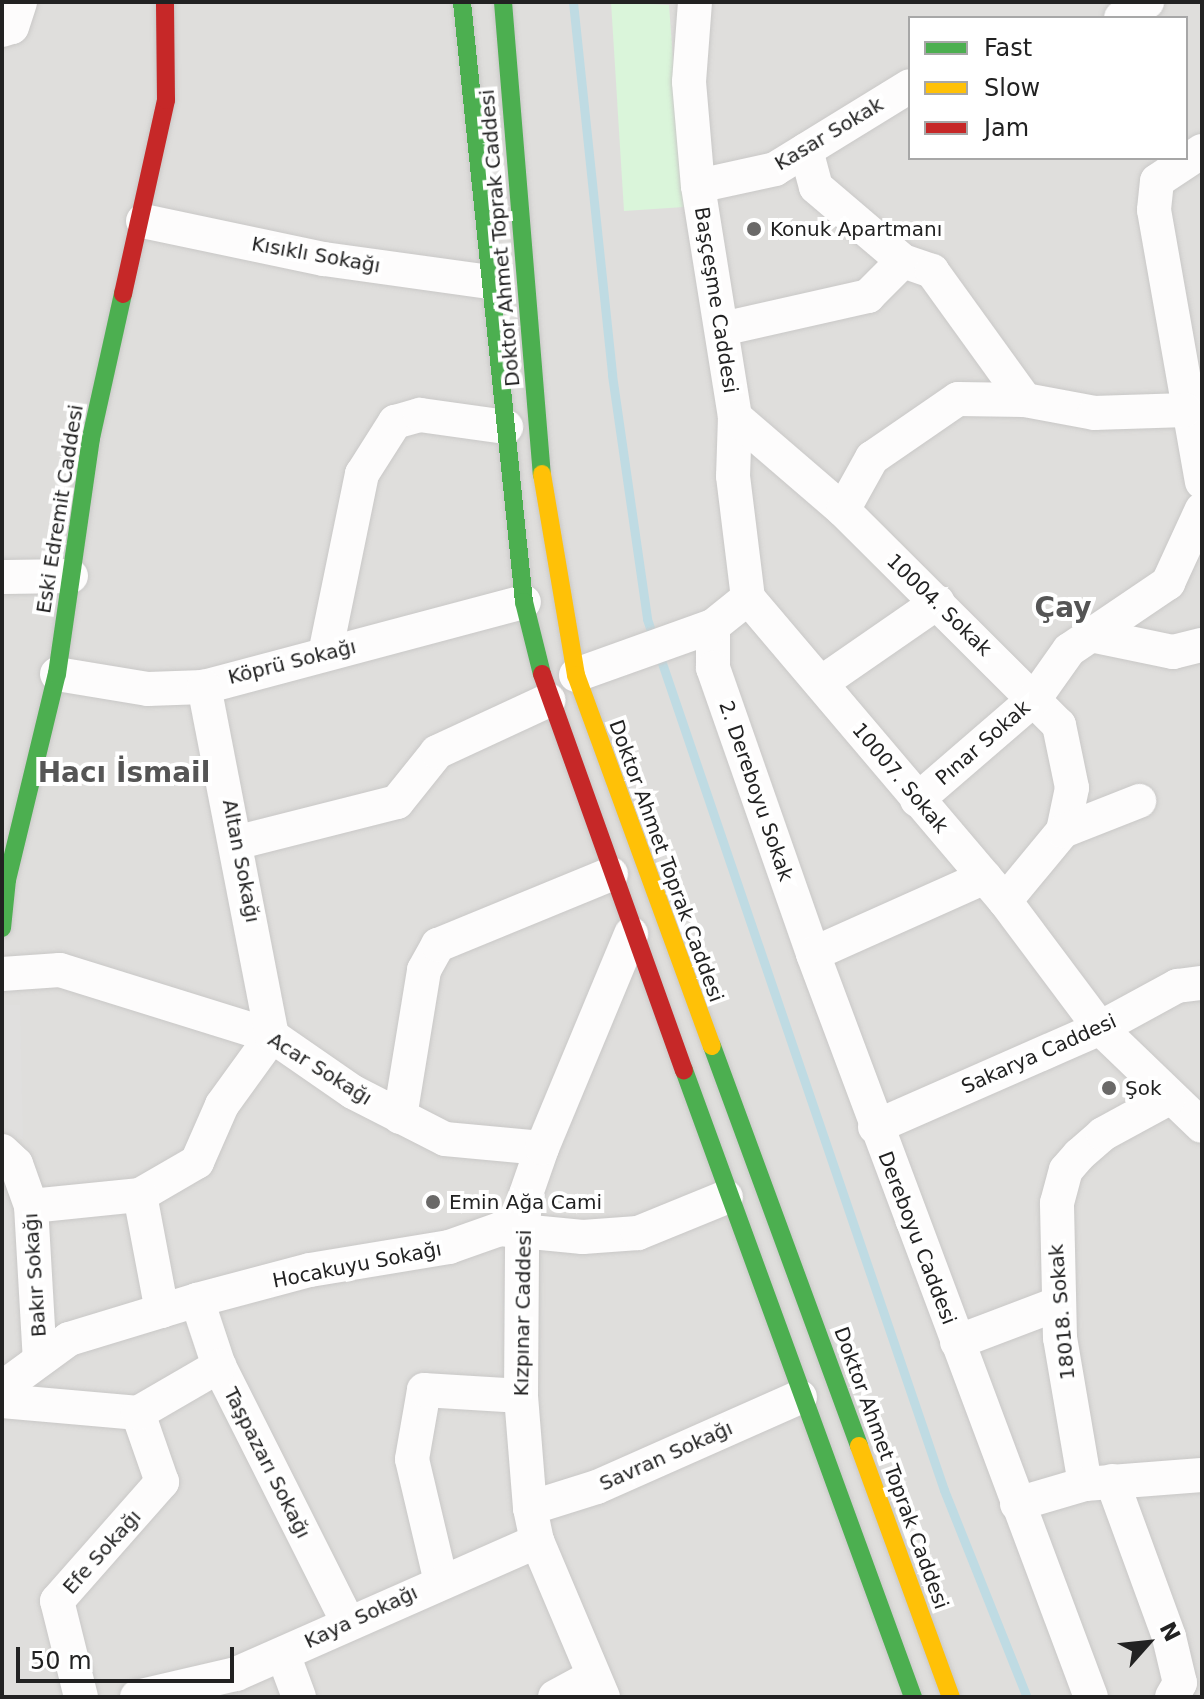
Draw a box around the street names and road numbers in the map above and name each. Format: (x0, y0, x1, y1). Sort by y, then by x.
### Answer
street label: Doktor Ahmet Toprak Caddesi (475, 88, 525, 388)
street label: Kasar Sokak (770, 92, 888, 176)
street label: Başçeşme Caddesi (689, 205, 743, 395)
street label: Kısıklı Sokağı (250, 232, 382, 278)
street label: Eski Edremit Caddesi (32, 403, 88, 615)
street label: 10004. Sokak (882, 549, 996, 661)
street label: Köprü Sokağı (226, 635, 358, 689)
street label: Pınar Sokak (931, 696, 1035, 790)
street label: 2. Dereboyu Sokak (714, 698, 798, 884)
street label: Doktor Ahmet Toprak Caddesi (604, 717, 728, 1005)
street label: 10007. Sokak (847, 718, 953, 838)
street label: Altan Sokağı (217, 797, 265, 925)
street label: Sakarya Caddesi (958, 1009, 1120, 1099)
street label: Acar Sokağı (264, 1028, 376, 1110)
street label: Dereboyu Caddesi (873, 1148, 961, 1328)
street label: Bakır Sokağı (19, 1212, 51, 1338)
street label: Kızpınar Caddesi (510, 1229, 536, 1397)
street label: Hocakuyu Sokağı (270, 1237, 444, 1293)
street label: 18018. Sokak (1044, 1243, 1080, 1381)
street label: Doktor Ahmet Toprak Caddesi (829, 1324, 953, 1612)
street label: Taşpazarı Sokağı (219, 1384, 315, 1542)
street label: Savran Sokağı (596, 1416, 736, 1496)
street label: Efe Sokağı (58, 1505, 146, 1599)
street label: Kaya Sokağı (301, 1580, 421, 1654)

